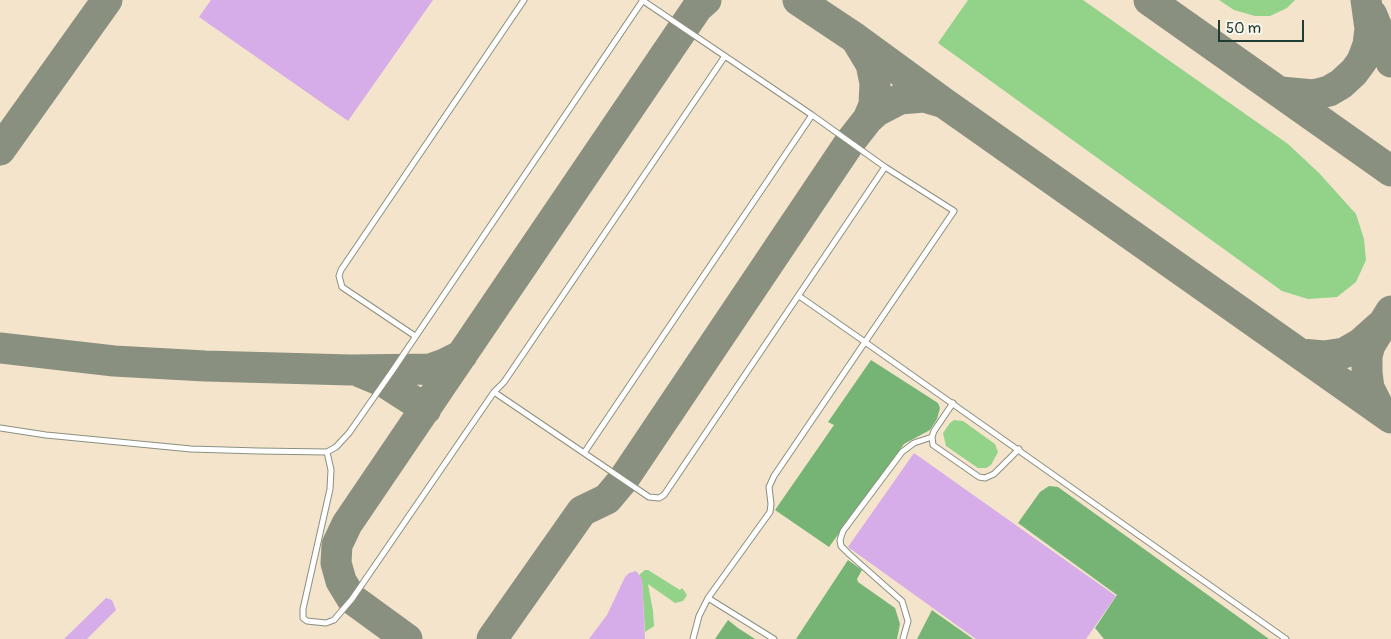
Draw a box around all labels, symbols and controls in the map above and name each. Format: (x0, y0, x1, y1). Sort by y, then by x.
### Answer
scale bar (1221, 10, 1307, 42)
text: 50 m (1226, 19, 1261, 38)

